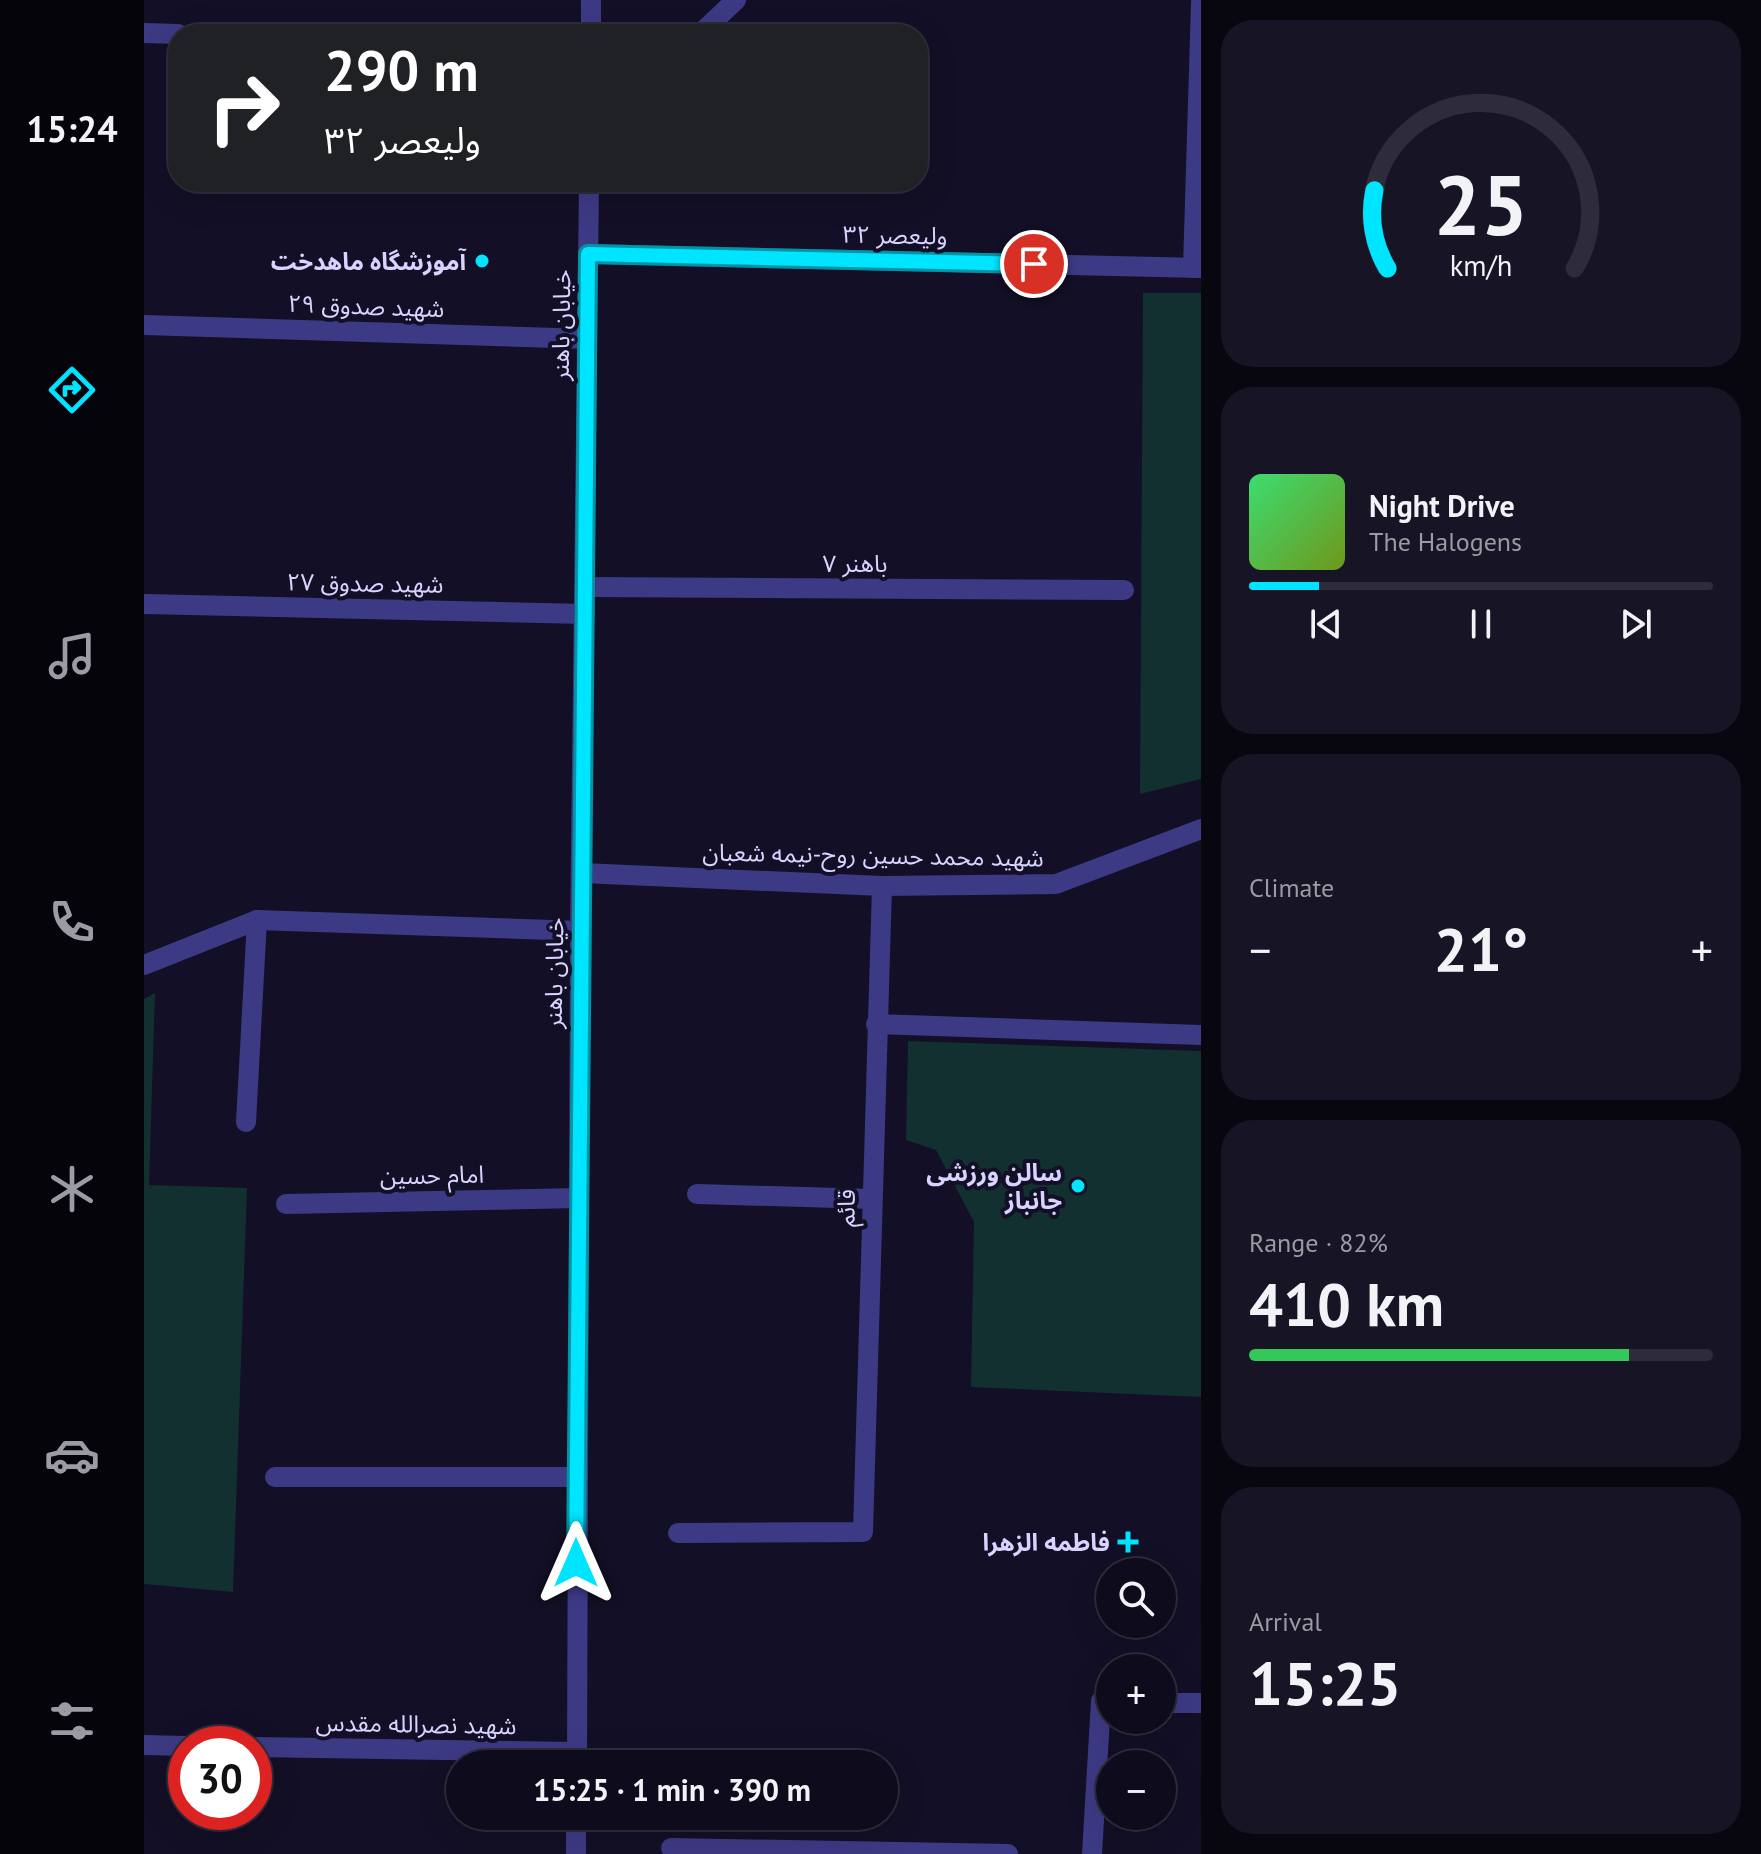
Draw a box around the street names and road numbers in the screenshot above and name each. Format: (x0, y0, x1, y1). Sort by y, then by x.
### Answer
street label: ولیعصر ۳۲ (842, 219, 948, 251)
street label: خیابان باهنر (545, 269, 577, 382)
street label: شهید صدوق ۲۹ (287, 288, 445, 324)
street label: باهنر ۷ (822, 548, 888, 579)
street label: شهید صدوق ۲۷ (286, 566, 444, 600)
street label: شهید محمد حسین روح-نیمه شعبان (702, 837, 1044, 875)
street label: خیابان باهنر (538, 917, 570, 1030)
street label: امام حسین (380, 1159, 484, 1194)
street label: قائم (830, 1189, 864, 1227)
street label: شهید نصرالله مقدس (315, 1707, 517, 1741)

